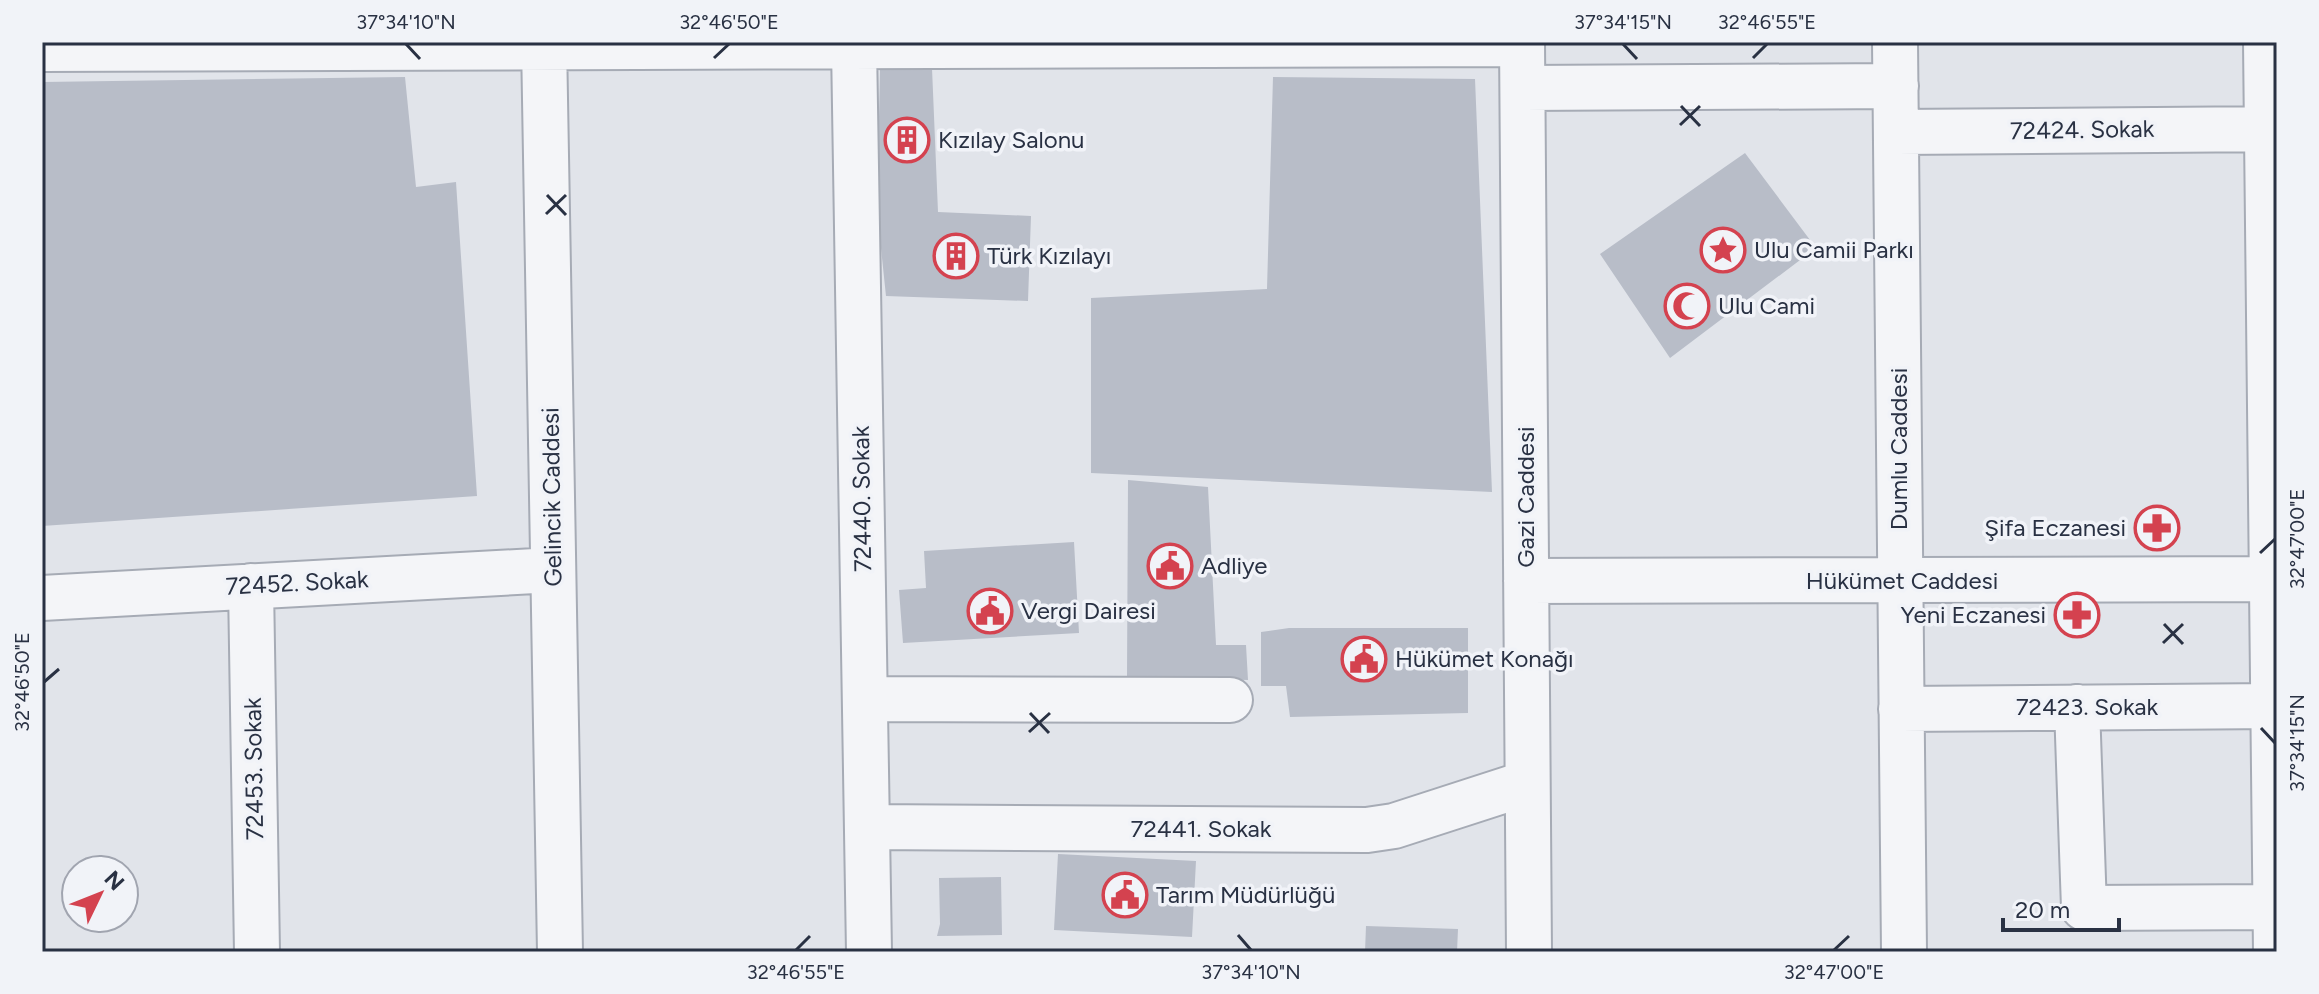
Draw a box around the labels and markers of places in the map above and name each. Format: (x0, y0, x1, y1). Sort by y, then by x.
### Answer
building icon: Kızılay Salonu (883, 116, 931, 164)
place label: Kızılay Salonu (938, 125, 1084, 154)
place icon: Ulu Camii Parkı (1699, 226, 1747, 274)
building icon: Türk Kızılayı (932, 232, 980, 280)
place label: Ulu Camii Parkı (1754, 235, 1914, 264)
place label: Türk Kızılayı (987, 241, 1111, 270)
mosque icon: Ulu Cami (1663, 282, 1711, 330)
place label: Ulu Cami (1718, 291, 1815, 320)
pharmacy icon: Şifa Eczanesi (2133, 504, 2181, 552)
place label: Şifa Eczanesi (1984, 513, 2126, 542)
public building icon: Adliye (1146, 542, 1194, 590)
place label: Adliye (1201, 551, 1267, 580)
public building icon: Vergi Dairesi (966, 587, 1014, 635)
pharmacy icon: Yeni Eczanesi (2053, 591, 2101, 639)
place label: Vergi Dairesi (1021, 596, 1156, 625)
place label: Yeni Eczanesi (1900, 600, 2046, 629)
public building icon: Hükümet Konağı (1340, 635, 1388, 683)
place label: Hükümet Konağı (1395, 644, 1574, 673)
public building icon: Tarım Müdürlüğü (1101, 871, 1149, 919)
place label: Tarım Müdürlüğü (1156, 880, 1335, 909)

